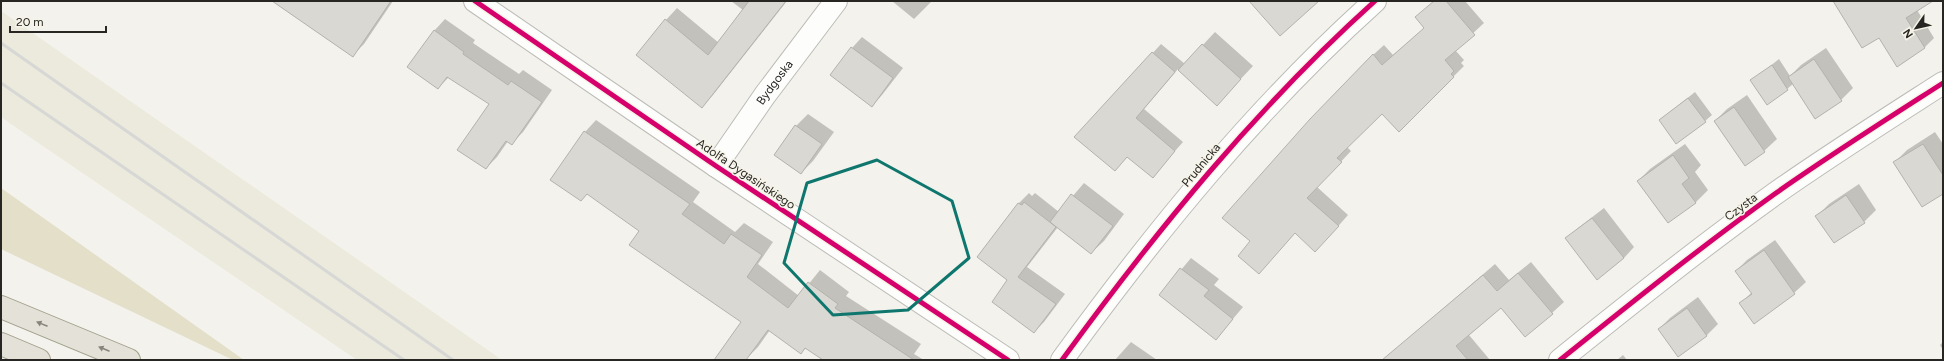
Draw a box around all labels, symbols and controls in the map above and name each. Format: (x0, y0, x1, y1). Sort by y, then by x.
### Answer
scale bar (10, 8, 106, 34)
north arrow (1896, 8, 1936, 48)
text: 20 m (16, 15, 44, 29)
text: N (1900, 26, 1916, 40)
street label: Bydgoska (753, 57, 796, 107)
street label: Adolfa Dygasińskiego (694, 136, 798, 212)
street label: Prudnicka (1179, 140, 1223, 190)
street label: Czysta (1722, 190, 1760, 224)
one-way arrow (35, 320, 47, 326)
one-way arrow (98, 346, 109, 352)

